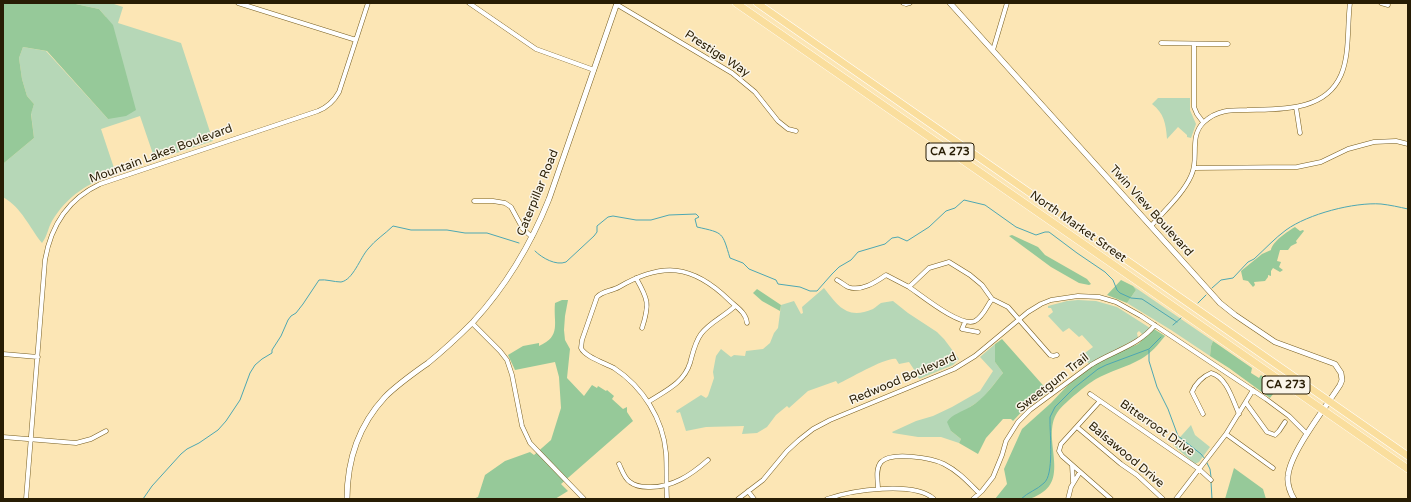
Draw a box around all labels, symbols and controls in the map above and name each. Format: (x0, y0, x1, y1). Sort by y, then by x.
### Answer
street label: Prestige Way (682, 28, 752, 80)
street label: Mountain Lakes Boulevard (87, 121, 235, 187)
road number: CA 273 (926, 143, 974, 161)
street label: Caterpillar Road (514, 148, 562, 238)
street label: Twin View Boulevard (1106, 163, 1196, 259)
street label: North Market Street (1027, 188, 1129, 266)
street label: Redwood Boulevard (847, 350, 959, 408)
street label: Sweetgum Trail (1014, 350, 1092, 416)
road number: CA 273 (1262, 376, 1310, 394)
street label: Bitterroot Drive (1117, 397, 1197, 459)
street label: Balsawood Drive (1085, 419, 1167, 491)

